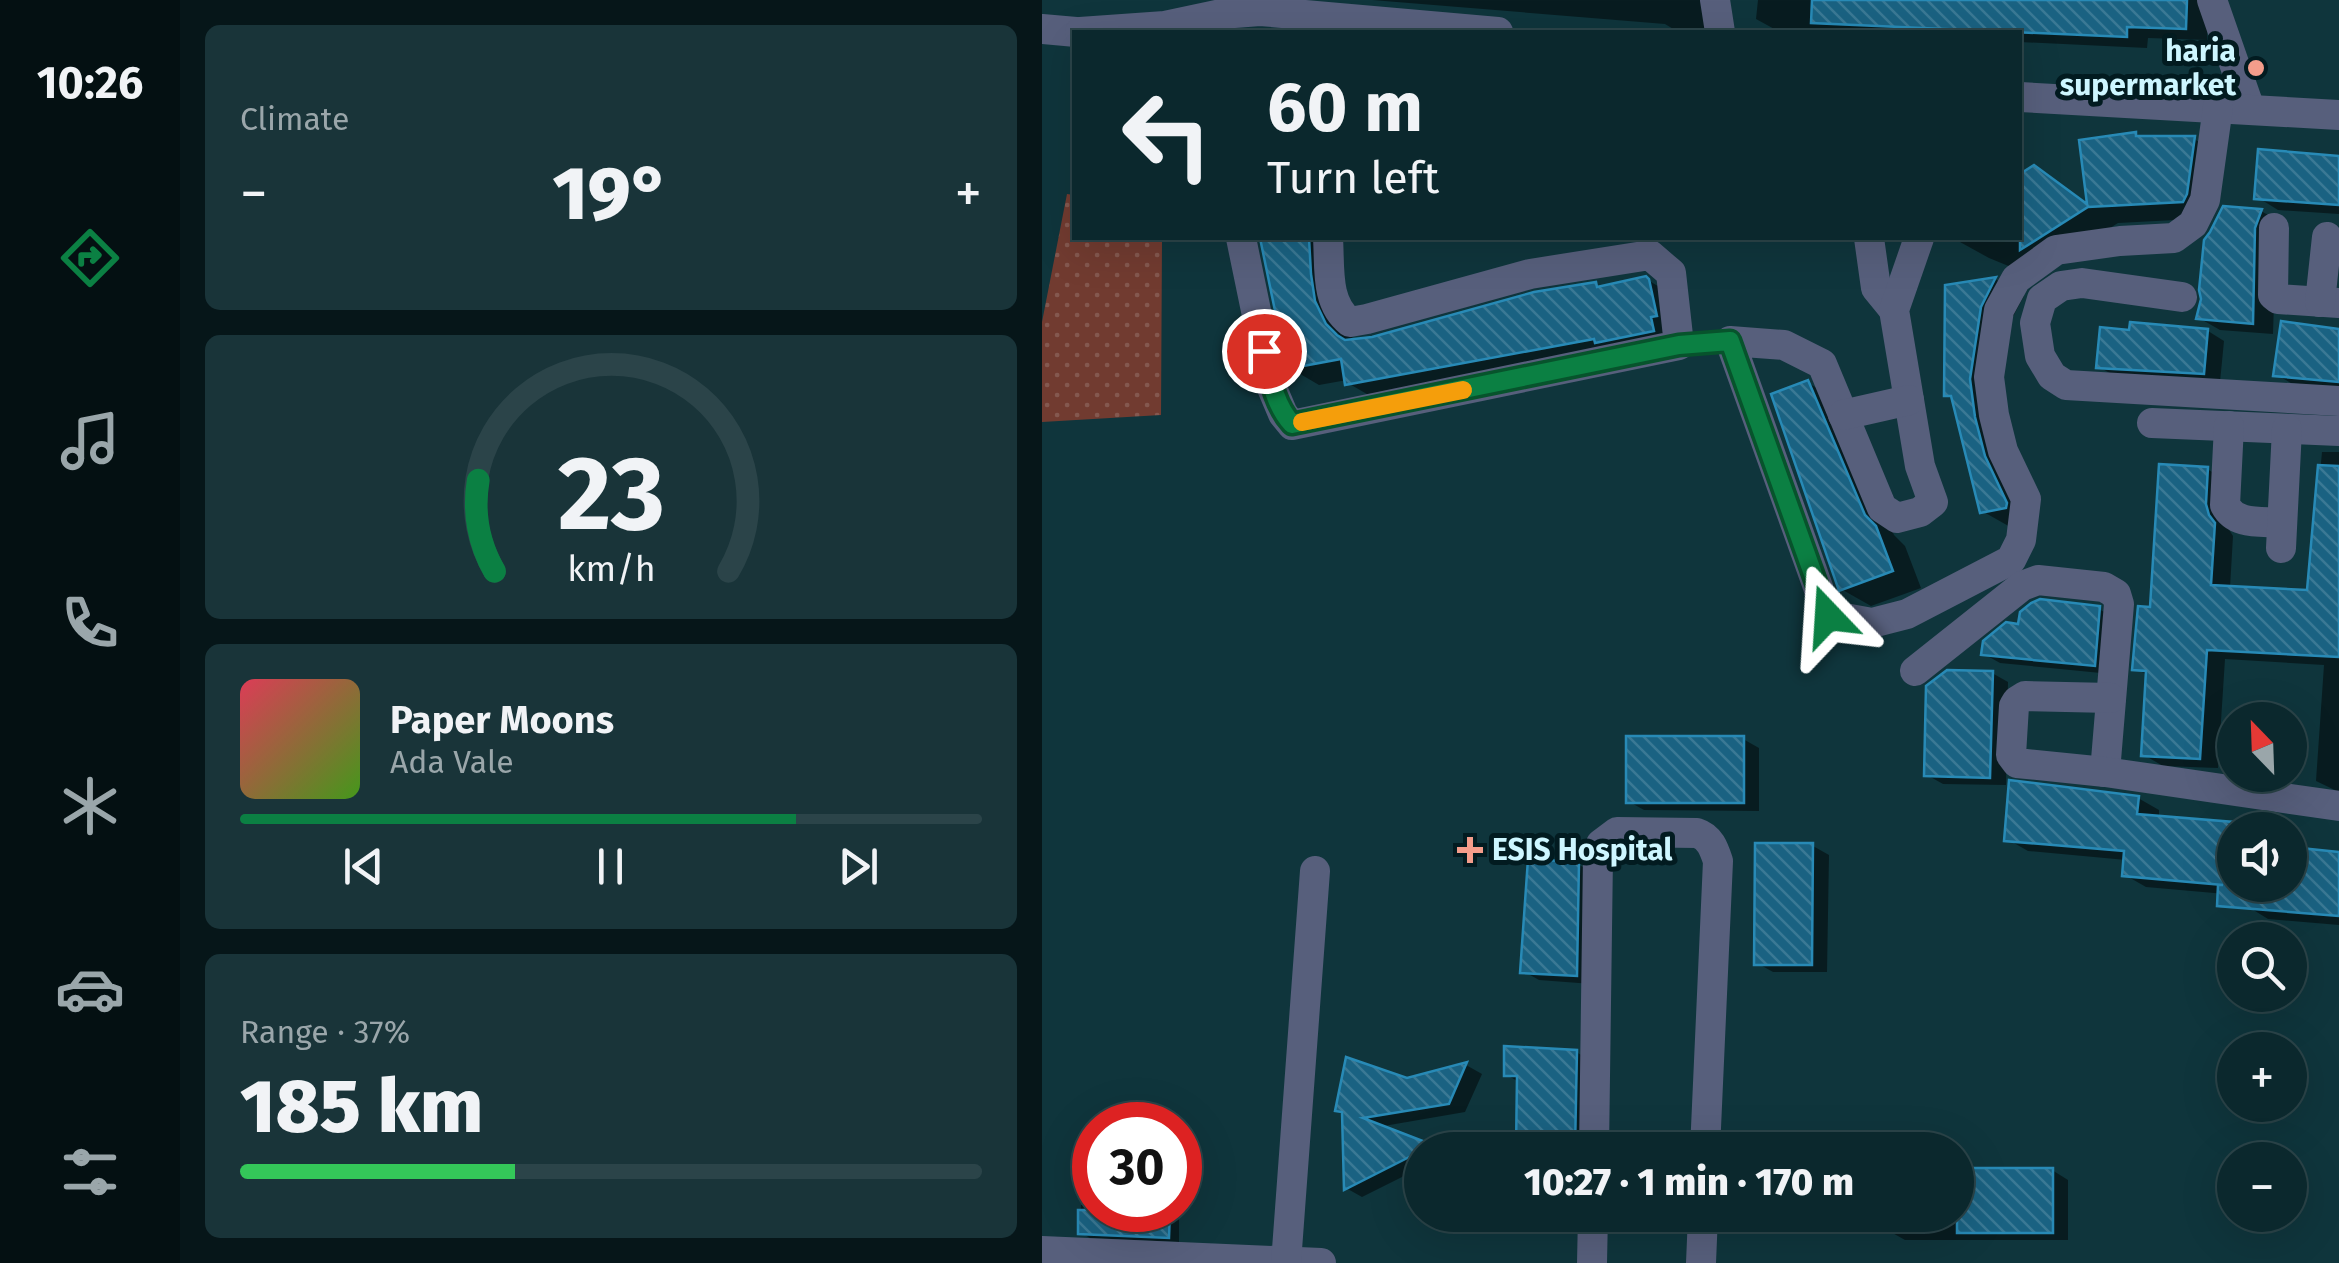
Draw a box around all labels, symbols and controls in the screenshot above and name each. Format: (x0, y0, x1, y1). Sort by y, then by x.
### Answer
place label: haria supermarket (2060, 33, 2236, 103)
text: 10:26 (37, 56, 143, 110)
marker: haria supermarket (2245, 57, 2267, 79)
text: 60 m (1267, 66, 1423, 150)
icon: left (1102, 70, 1232, 200)
text: Climate (240, 100, 349, 138)
text: 19° (552, 149, 670, 239)
text: Turn left (1267, 151, 1439, 205)
text: − (240, 161, 268, 227)
text: + (955, 161, 982, 227)
icon: directions (55, 223, 125, 293)
pin (1222, 309, 1307, 394)
icon: arrive (1237, 324, 1292, 379)
icon: music (55, 406, 125, 476)
text: 23 (557, 432, 665, 557)
text: km/h (567, 548, 655, 590)
position arrow (1776, 564, 1880, 668)
icon: phone (55, 588, 125, 658)
text: Paper Moons (390, 697, 614, 743)
north arrow (2217, 702, 2307, 792)
map controls (2217, 702, 2307, 1232)
text: Ada Vale (390, 743, 514, 781)
icon: climate (55, 771, 125, 841)
button: sound (2217, 812, 2307, 902)
place label: ESIS Hospital (1492, 832, 1672, 868)
marker: ESIS Hospital (1457, 837, 1483, 863)
icon: previous (336, 839, 391, 894)
icon: pause (583, 839, 638, 894)
icon: next (831, 839, 886, 894)
button: search (2217, 922, 2307, 1012)
icon: car (55, 954, 125, 1024)
text: Range · 37% (240, 1013, 410, 1051)
button: + (2217, 1032, 2307, 1122)
text: 185 km (240, 1062, 483, 1152)
speed limit sign: 30 (1072, 1102, 1202, 1232)
icon: filters (55, 1137, 125, 1207)
button: − (2217, 1142, 2307, 1232)
text: 10:27 · 1 min · 170 m (1524, 1159, 1854, 1205)

